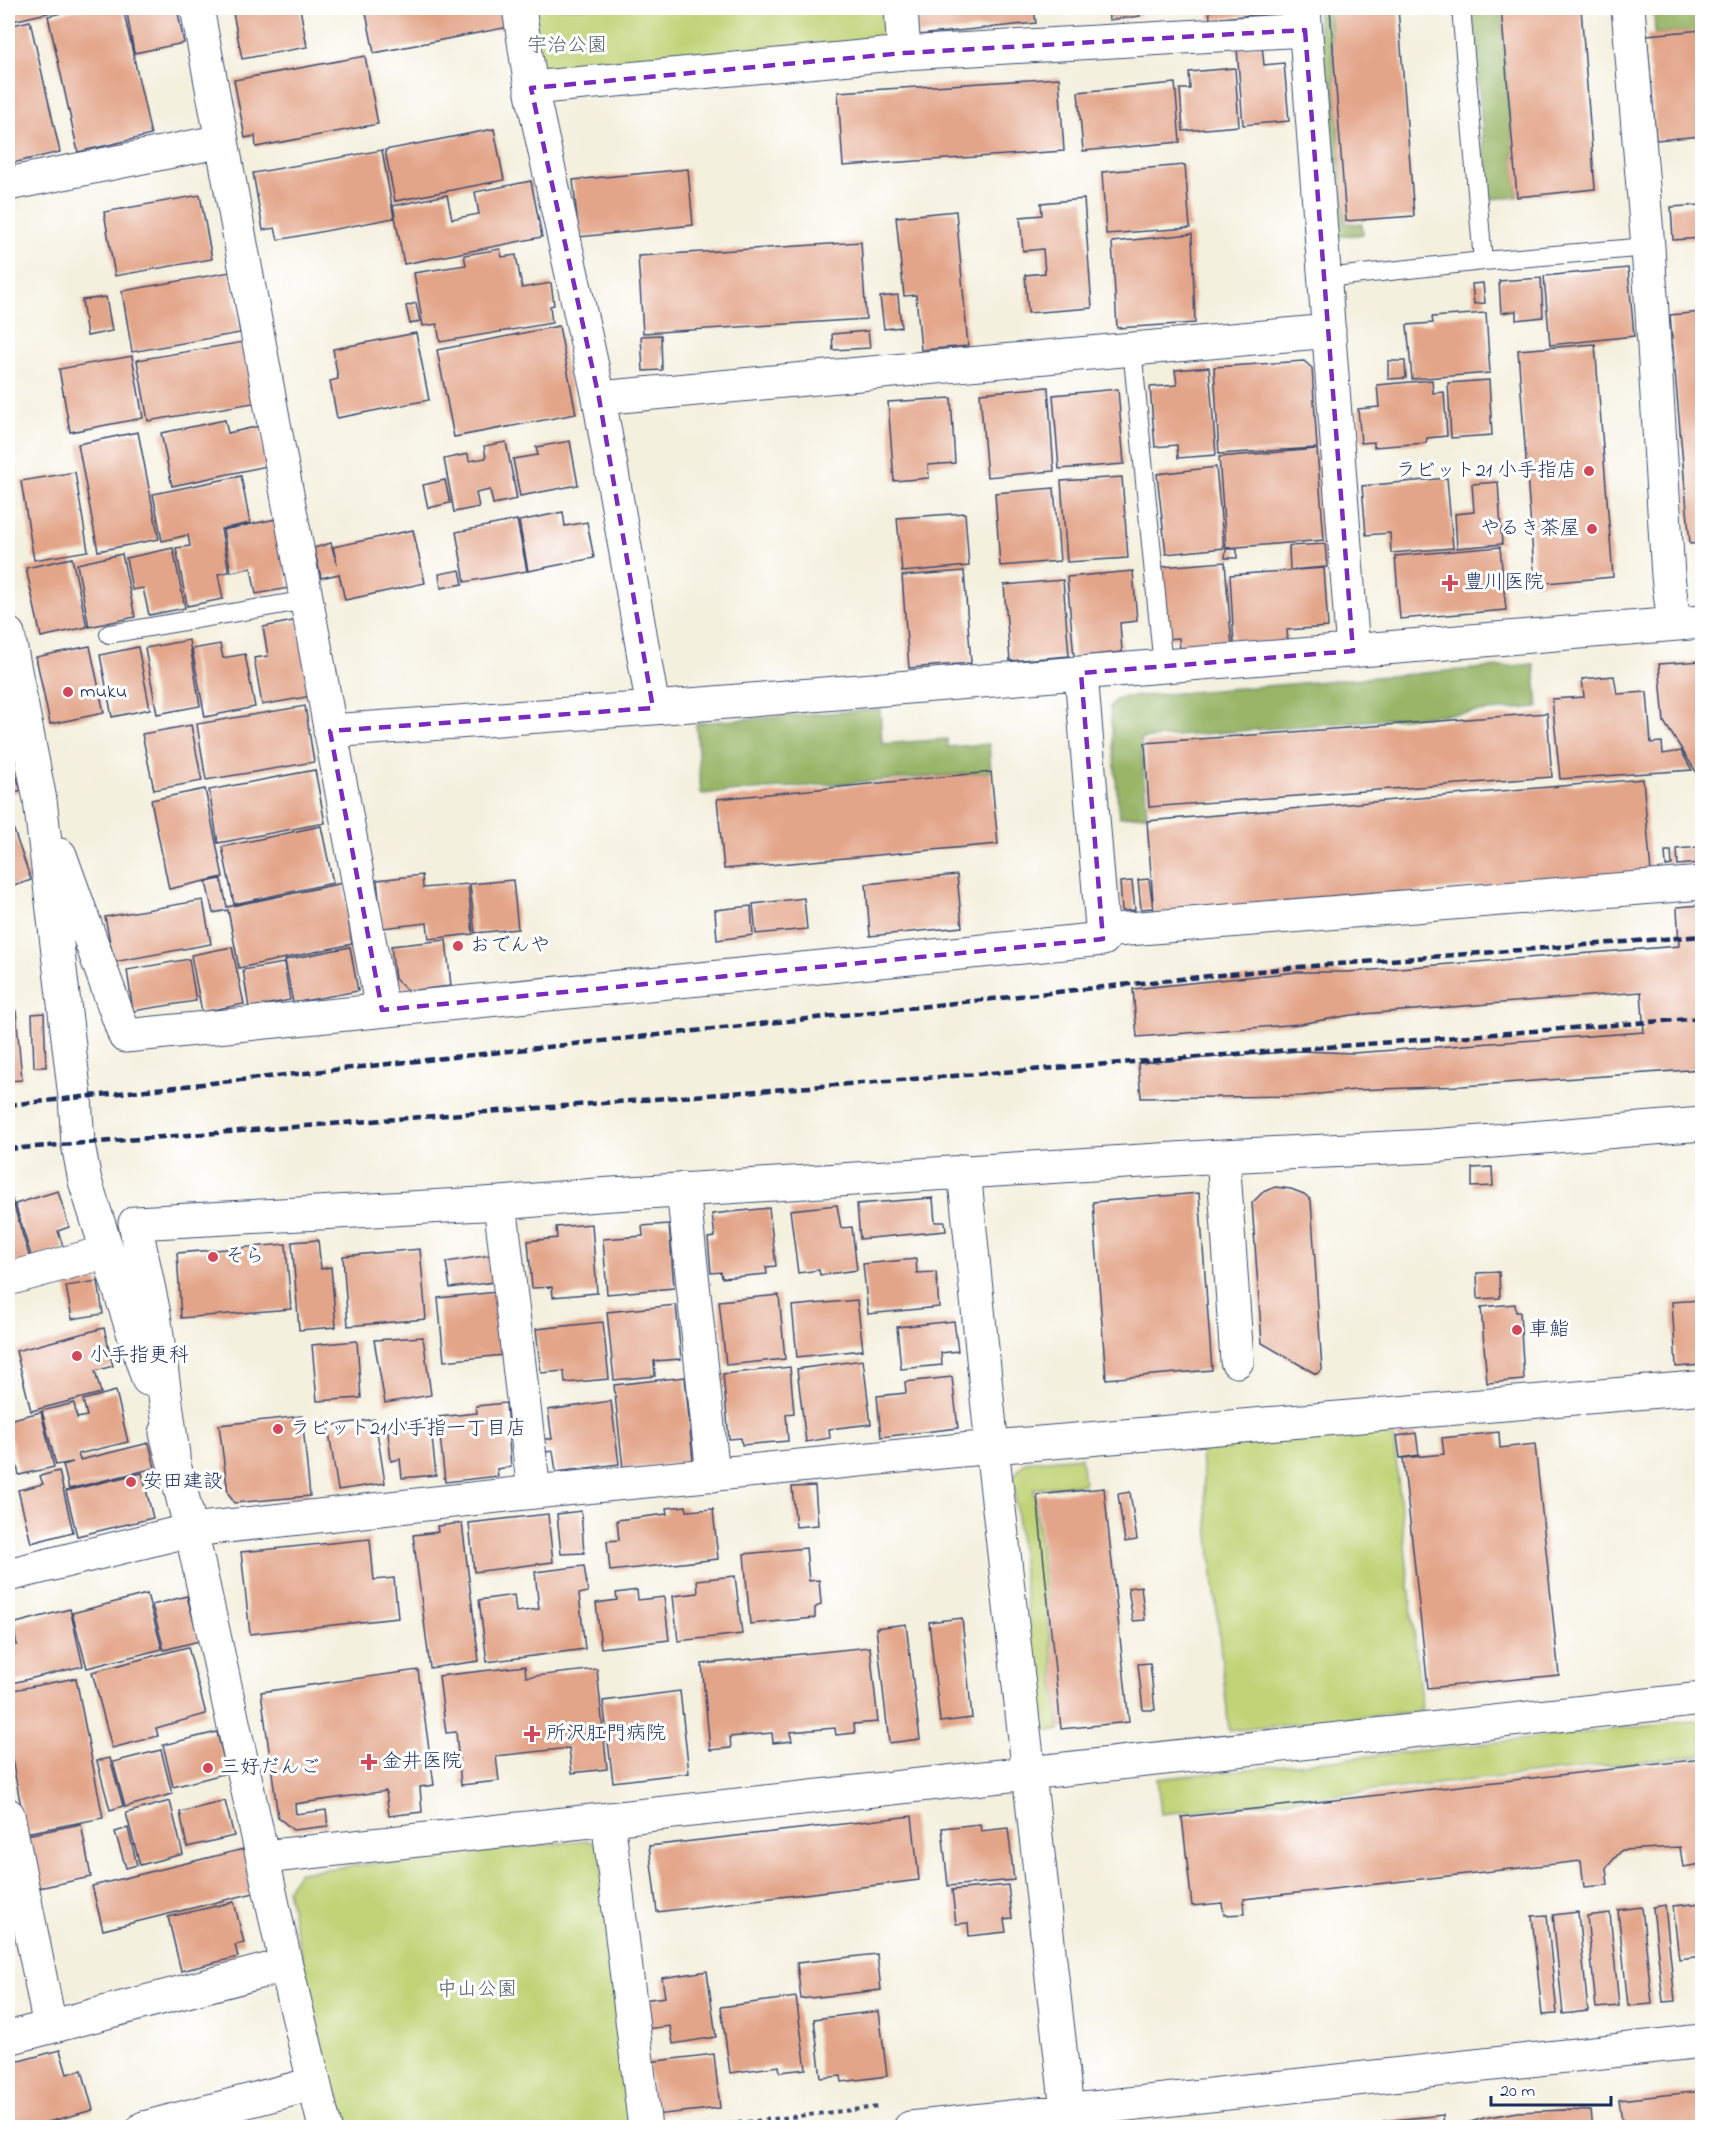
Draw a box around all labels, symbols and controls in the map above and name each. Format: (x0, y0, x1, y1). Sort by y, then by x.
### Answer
park label: 宇治公園 (527, 32, 607, 61)
place label: ラビット21 小手指店 (1396, 457, 1577, 486)
marker: ラビット21 小手指店 (1582, 464, 1596, 478)
place label: やるき茶屋 (1480, 515, 1580, 544)
marker: やるき茶屋 (1585, 522, 1599, 536)
place label: 豊川医院 (1464, 569, 1544, 598)
marker: 豊川医院 (1441, 574, 1459, 592)
place label: muku (80, 678, 127, 707)
marker: muku (61, 685, 75, 699)
place label: おでんや (470, 932, 550, 961)
marker: おでんや (451, 939, 465, 953)
place label: そら (225, 1243, 265, 1272)
marker: そら (206, 1250, 220, 1264)
place label: 車鮨 (1529, 1316, 1569, 1345)
marker: 車鮨 (1510, 1323, 1524, 1337)
place label: 小手指更科 (89, 1342, 189, 1371)
marker: 小手指更科 (70, 1349, 84, 1363)
place label: ラビット21小手指一丁目店 (290, 1415, 526, 1444)
marker: ラビット21小手指一丁目店 (271, 1422, 285, 1436)
place label: 安田建設 (143, 1468, 223, 1497)
marker: 安田建設 (124, 1475, 138, 1489)
place label: 所沢肛門病院 (546, 1720, 666, 1749)
marker: 所沢肛門病院 (523, 1725, 541, 1743)
place label: 金井医院 (382, 1748, 462, 1777)
marker: 金井医院 (360, 1753, 378, 1771)
place label: 三好だんご (220, 1754, 320, 1783)
marker: 三好だんご (201, 1761, 215, 1775)
park label: 中山公園 (437, 1976, 517, 2005)
scale bar (1491, 2069, 1611, 2107)
text: 20 m (1500, 2079, 1535, 2105)

